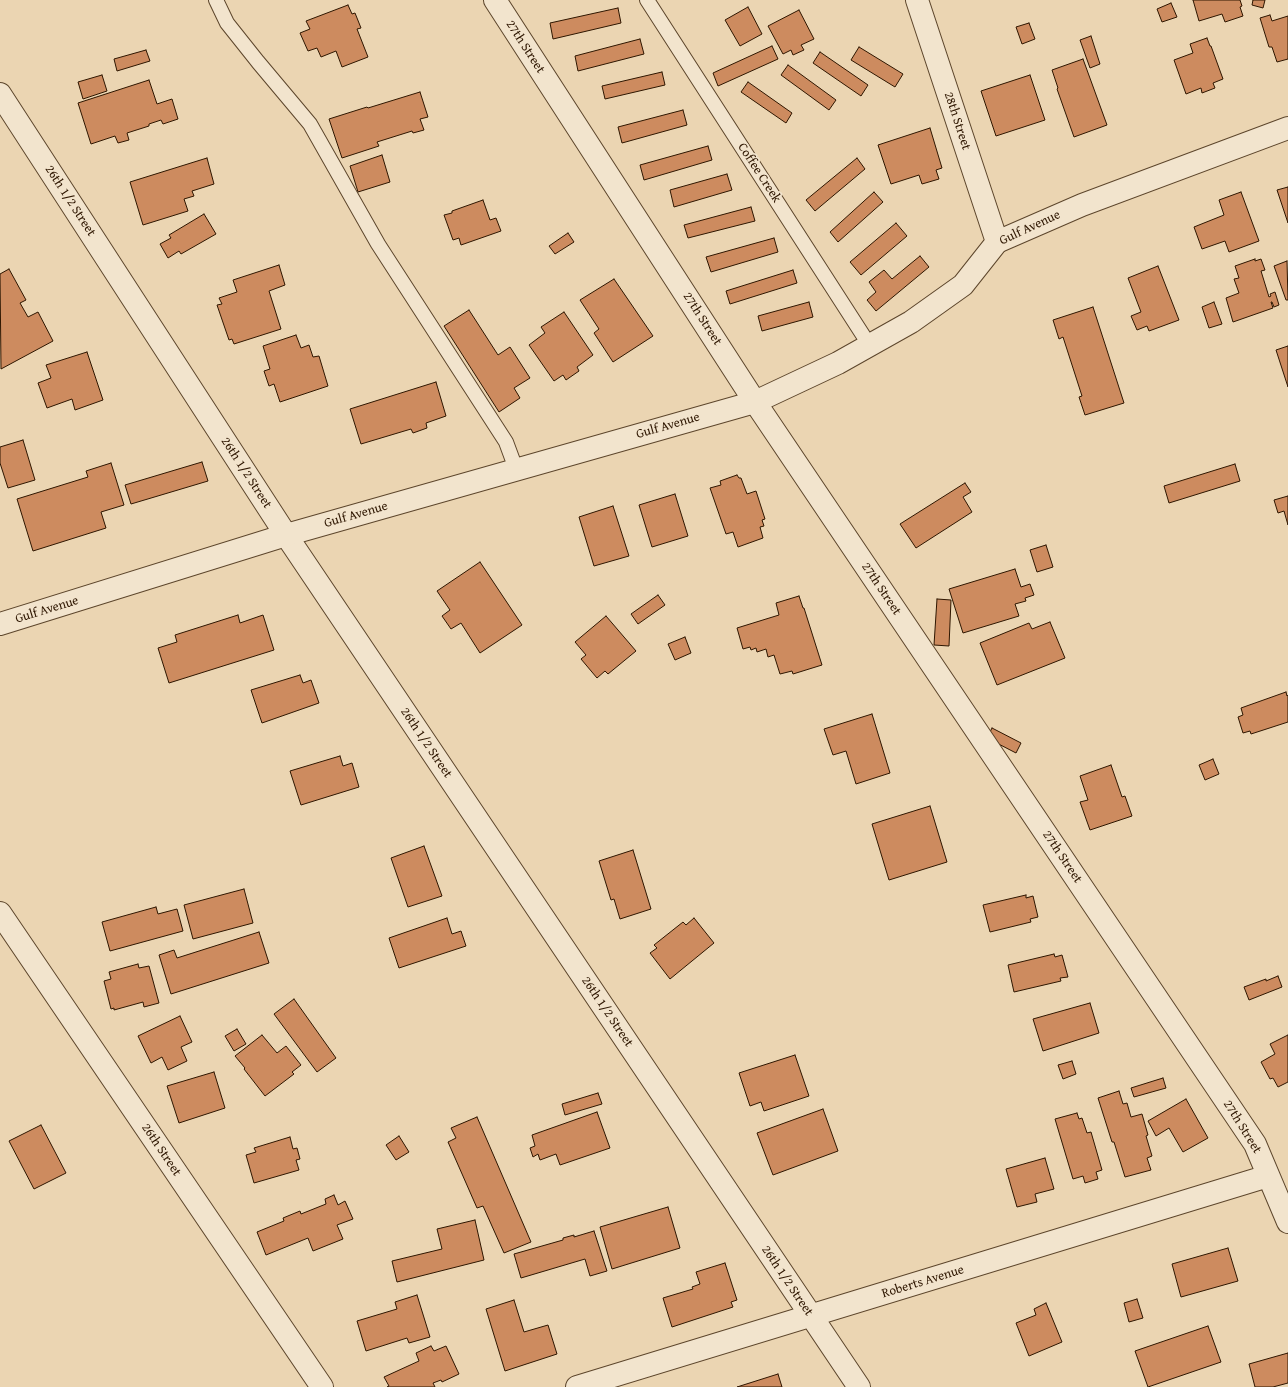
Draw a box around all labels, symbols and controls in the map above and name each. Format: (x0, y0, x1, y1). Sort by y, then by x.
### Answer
street label: 27th Street (502, 18, 548, 76)
street label: 28th Street (940, 90, 974, 152)
street label: Coffee Creek (734, 140, 784, 206)
street label: 26th 1/2 Street (41, 163, 99, 239)
street label: Gulf Avenue (997, 207, 1063, 249)
street label: 27th Street (679, 290, 725, 348)
street label: Gulf Avenue (634, 409, 702, 443)
street label: 26th 1/2 Street (217, 435, 275, 511)
street label: Gulf Avenue (322, 498, 390, 532)
street label: 27th Street (858, 560, 904, 618)
street label: Gulf Avenue (13, 593, 81, 627)
street label: 26th 1/2 Street (397, 705, 455, 781)
street label: 27th Street (1039, 828, 1085, 886)
street label: 26th 1/2 Street (578, 974, 636, 1050)
street label: 27th Street (1219, 1097, 1265, 1157)
street label: 26th Street (138, 1121, 184, 1179)
street label: 26th 1/2 Street (758, 1243, 816, 1319)
street label: Roberts Avenue (880, 1262, 966, 1302)

